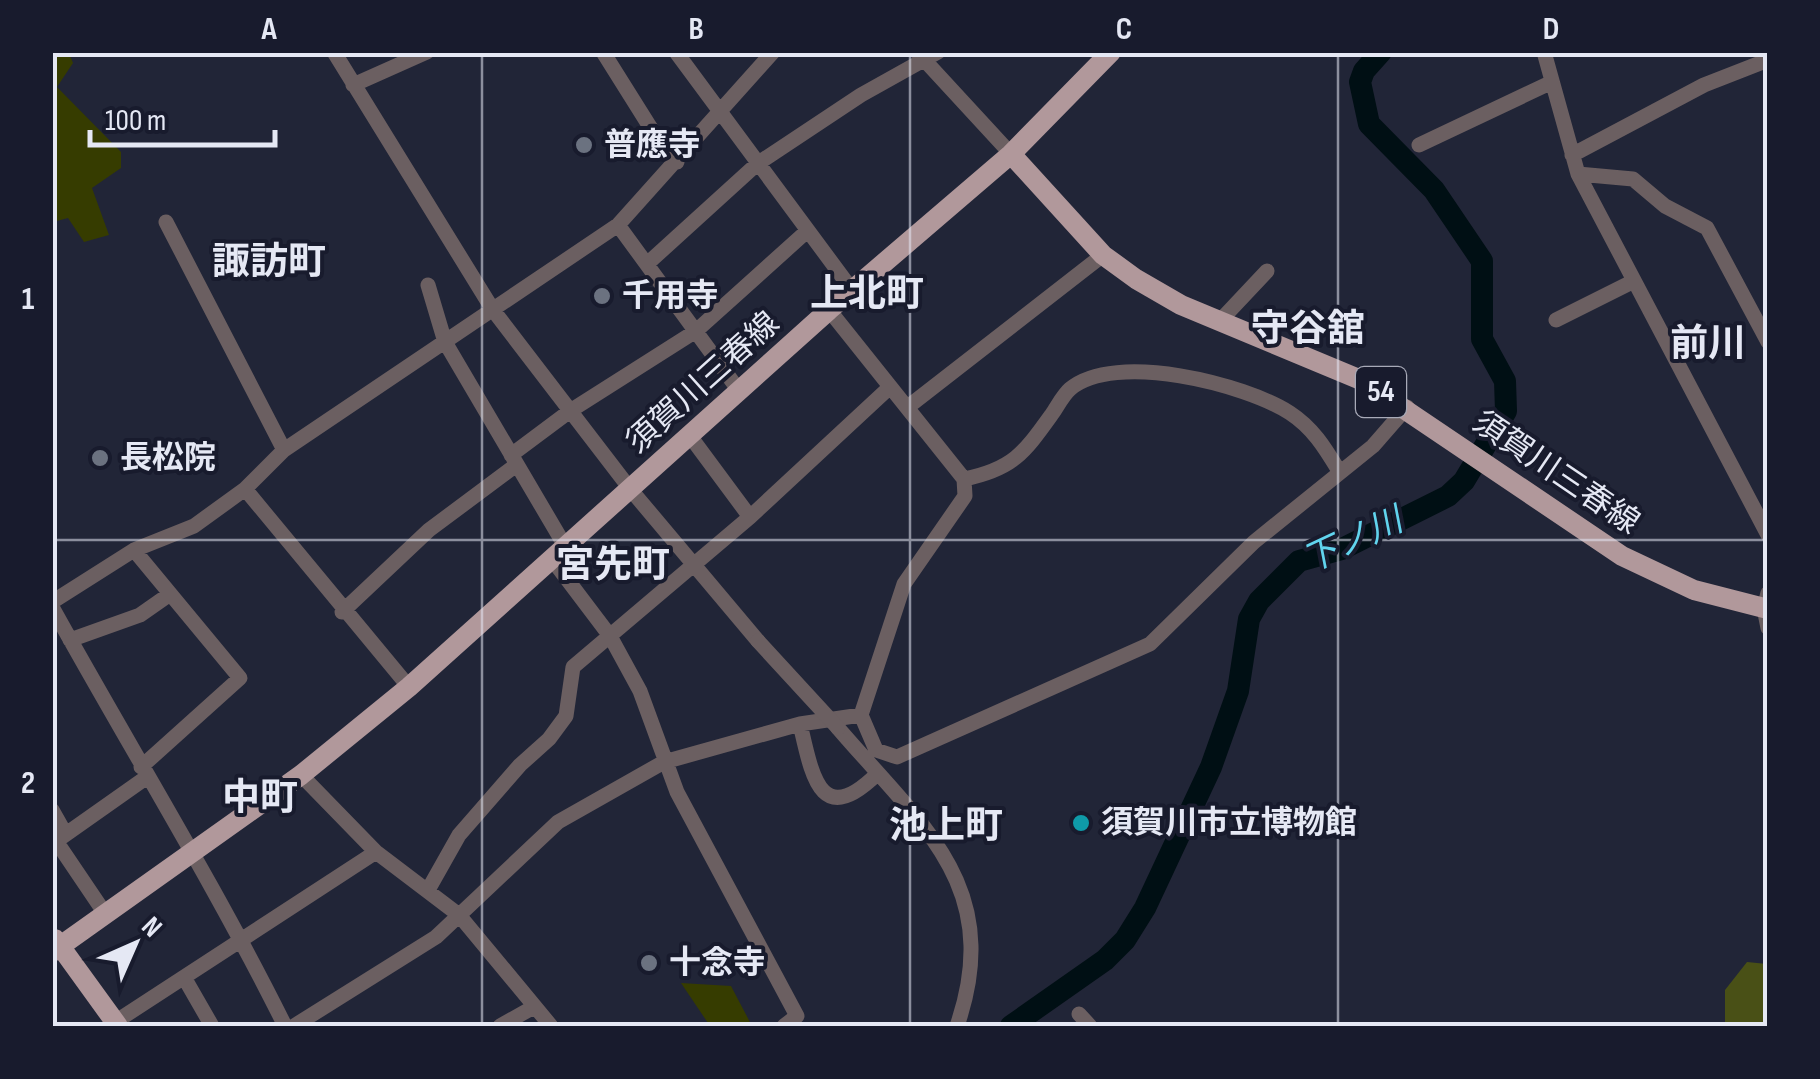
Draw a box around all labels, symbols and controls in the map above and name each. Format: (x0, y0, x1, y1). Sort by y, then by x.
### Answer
text: A (260, 10, 277, 49)
text: B (688, 10, 704, 49)
text: C (1116, 10, 1132, 49)
text: D (1543, 10, 1559, 49)
scale bar (90, 85, 275, 147)
text: 100 m (105, 103, 166, 139)
place label: 普應寺 (604, 126, 700, 165)
marker: 普應寺 (573, 134, 595, 156)
district label: 諏訪町 (212, 240, 326, 285)
district label: 上北町 (810, 272, 924, 317)
place label: 千用寺 (622, 277, 718, 316)
text: 1 (22, 280, 35, 319)
marker: 千用寺 (591, 285, 613, 307)
street label: 須賀川三春線 (619, 304, 787, 462)
district label: 守谷舘 (1251, 307, 1365, 352)
district label: 前川 (1670, 322, 1746, 367)
road number: 54 (1356, 367, 1406, 417)
street label: 須賀川三春線 (1466, 403, 1646, 543)
place label: 長松院 (120, 439, 216, 478)
marker: 長松院 (89, 447, 111, 469)
water label: 下ノ川 (1296, 498, 1413, 583)
district label: 宮先町 (556, 543, 670, 588)
text: 2 (21, 764, 35, 803)
district label: 中町 (222, 776, 298, 821)
district label: 池上町 (889, 804, 1003, 849)
place label: 須賀川市立博物館 (1101, 804, 1357, 843)
marker: 須賀川市立博物館 (1070, 812, 1092, 834)
north arrow (85, 894, 185, 994)
text: N (135, 910, 169, 944)
place label: 十念寺 (669, 944, 765, 983)
marker: 十念寺 (638, 952, 660, 974)

